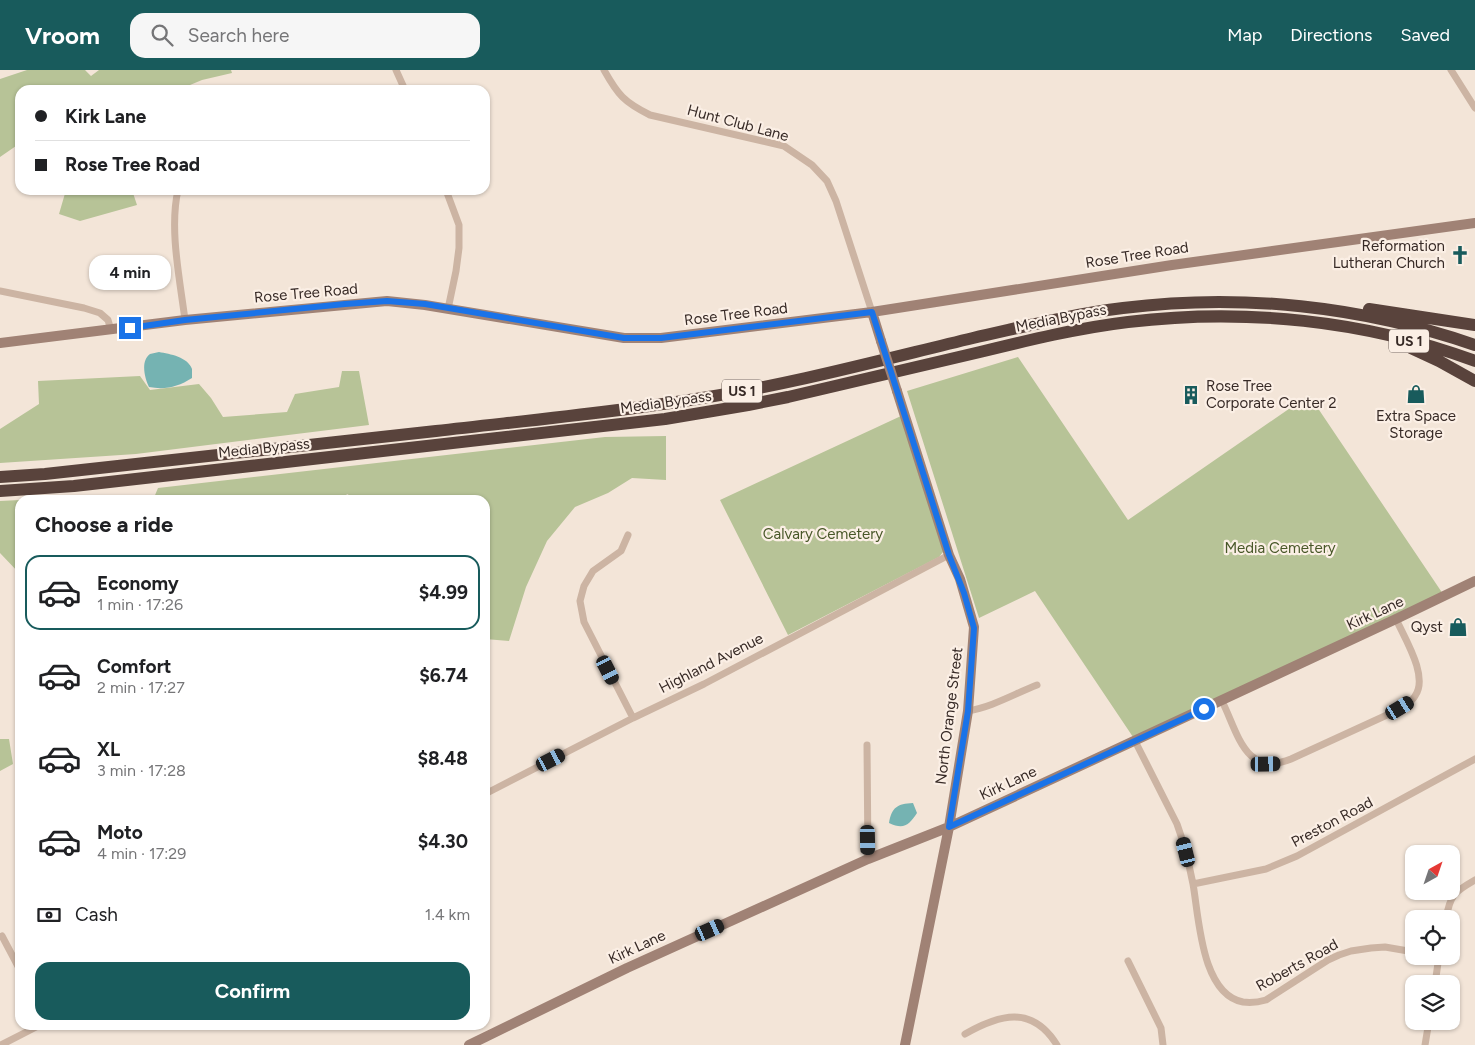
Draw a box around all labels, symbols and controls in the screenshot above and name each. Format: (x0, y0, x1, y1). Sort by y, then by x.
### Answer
search box (130, 13, 480, 58)
text: Vroom (25, 21, 100, 50)
icon: search (148, 21, 176, 49)
text: Search here (188, 24, 289, 47)
text: Map (1227, 24, 1262, 46)
text: Directions (1290, 24, 1372, 46)
text: Saved (1400, 24, 1450, 46)
street label: Hunt Club Lane (685, 101, 791, 145)
text: Kirk Lane (65, 105, 146, 128)
text: Rose Tree Road (65, 153, 200, 176)
place label: Reformation Lutheran Church (1333, 237, 1445, 272)
street label: Rose Tree Road (1084, 238, 1190, 272)
church icon: Reformation Lutheran Church (1449, 244, 1471, 266)
callout: 4 min (89, 256, 171, 290)
text: 4 min (109, 263, 151, 282)
street label: Rose Tree Road (253, 279, 359, 307)
street label: Rose Tree Road (683, 299, 789, 329)
street label: Media Bypass (1014, 300, 1108, 336)
route end (119, 317, 141, 339)
road number: US 1 (1389, 330, 1429, 352)
place label: Rose Tree Corporate Center 2 (1206, 377, 1337, 412)
road number: US 1 (722, 380, 762, 402)
shop icon: Extra Space Storage (1405, 383, 1427, 405)
building icon: Rose Tree Corporate Center 2 (1180, 384, 1202, 406)
street label: Media Bypass (619, 387, 713, 417)
place label: Extra Space Storage (1376, 407, 1456, 442)
street label: Media Bypass (217, 434, 311, 462)
text: Choose a ride (35, 511, 173, 538)
park label: Calvary Cemetery (763, 525, 883, 543)
park label: Media Cemetery (1224, 539, 1336, 557)
icon: car (37, 570, 82, 615)
text: Economy (97, 572, 179, 595)
text: $4.99 (419, 581, 468, 604)
street label: Kirk Lane (1344, 592, 1406, 634)
text: 1 min · 17:26 (97, 595, 183, 614)
shop icon: Qyst (1447, 616, 1469, 638)
place label: Qyst (1411, 618, 1443, 636)
street label: Highland Avenue (656, 629, 766, 697)
street label: North Orange Street (932, 646, 966, 786)
icon: car (37, 653, 82, 698)
car (594, 653, 621, 687)
text: Comfort (97, 655, 172, 678)
text: $6.74 (419, 664, 468, 687)
text: 2 min · 17:27 (97, 678, 185, 697)
car (1383, 694, 1416, 722)
route start (1193, 698, 1215, 720)
icon: car (37, 736, 82, 781)
text: XL (97, 738, 120, 761)
text: $8.48 (417, 747, 468, 770)
car (534, 747, 567, 773)
car (1250, 756, 1281, 772)
text: 3 min · 17:28 (97, 761, 186, 780)
street label: Kirk Lane (977, 762, 1039, 804)
street label: Preston Road (1288, 793, 1376, 851)
icon: car (37, 819, 82, 864)
text: Moto (97, 821, 143, 844)
car (860, 825, 875, 855)
text: $4.30 (418, 830, 468, 853)
car (1175, 836, 1196, 868)
text: 4 min · 17:29 (97, 844, 186, 863)
north arrow (1405, 845, 1460, 900)
map controls (1405, 845, 1460, 1030)
icon: cash (35, 901, 63, 929)
text: Cash (75, 903, 118, 926)
text: 1.4 km (425, 905, 470, 924)
button: locate (1405, 910, 1460, 965)
car (693, 917, 726, 943)
street label: Kirk Lane (606, 926, 668, 968)
street label: Roberts Road (1253, 935, 1341, 995)
button: Confirm (35, 962, 470, 1020)
button: layers (1405, 975, 1460, 1030)

